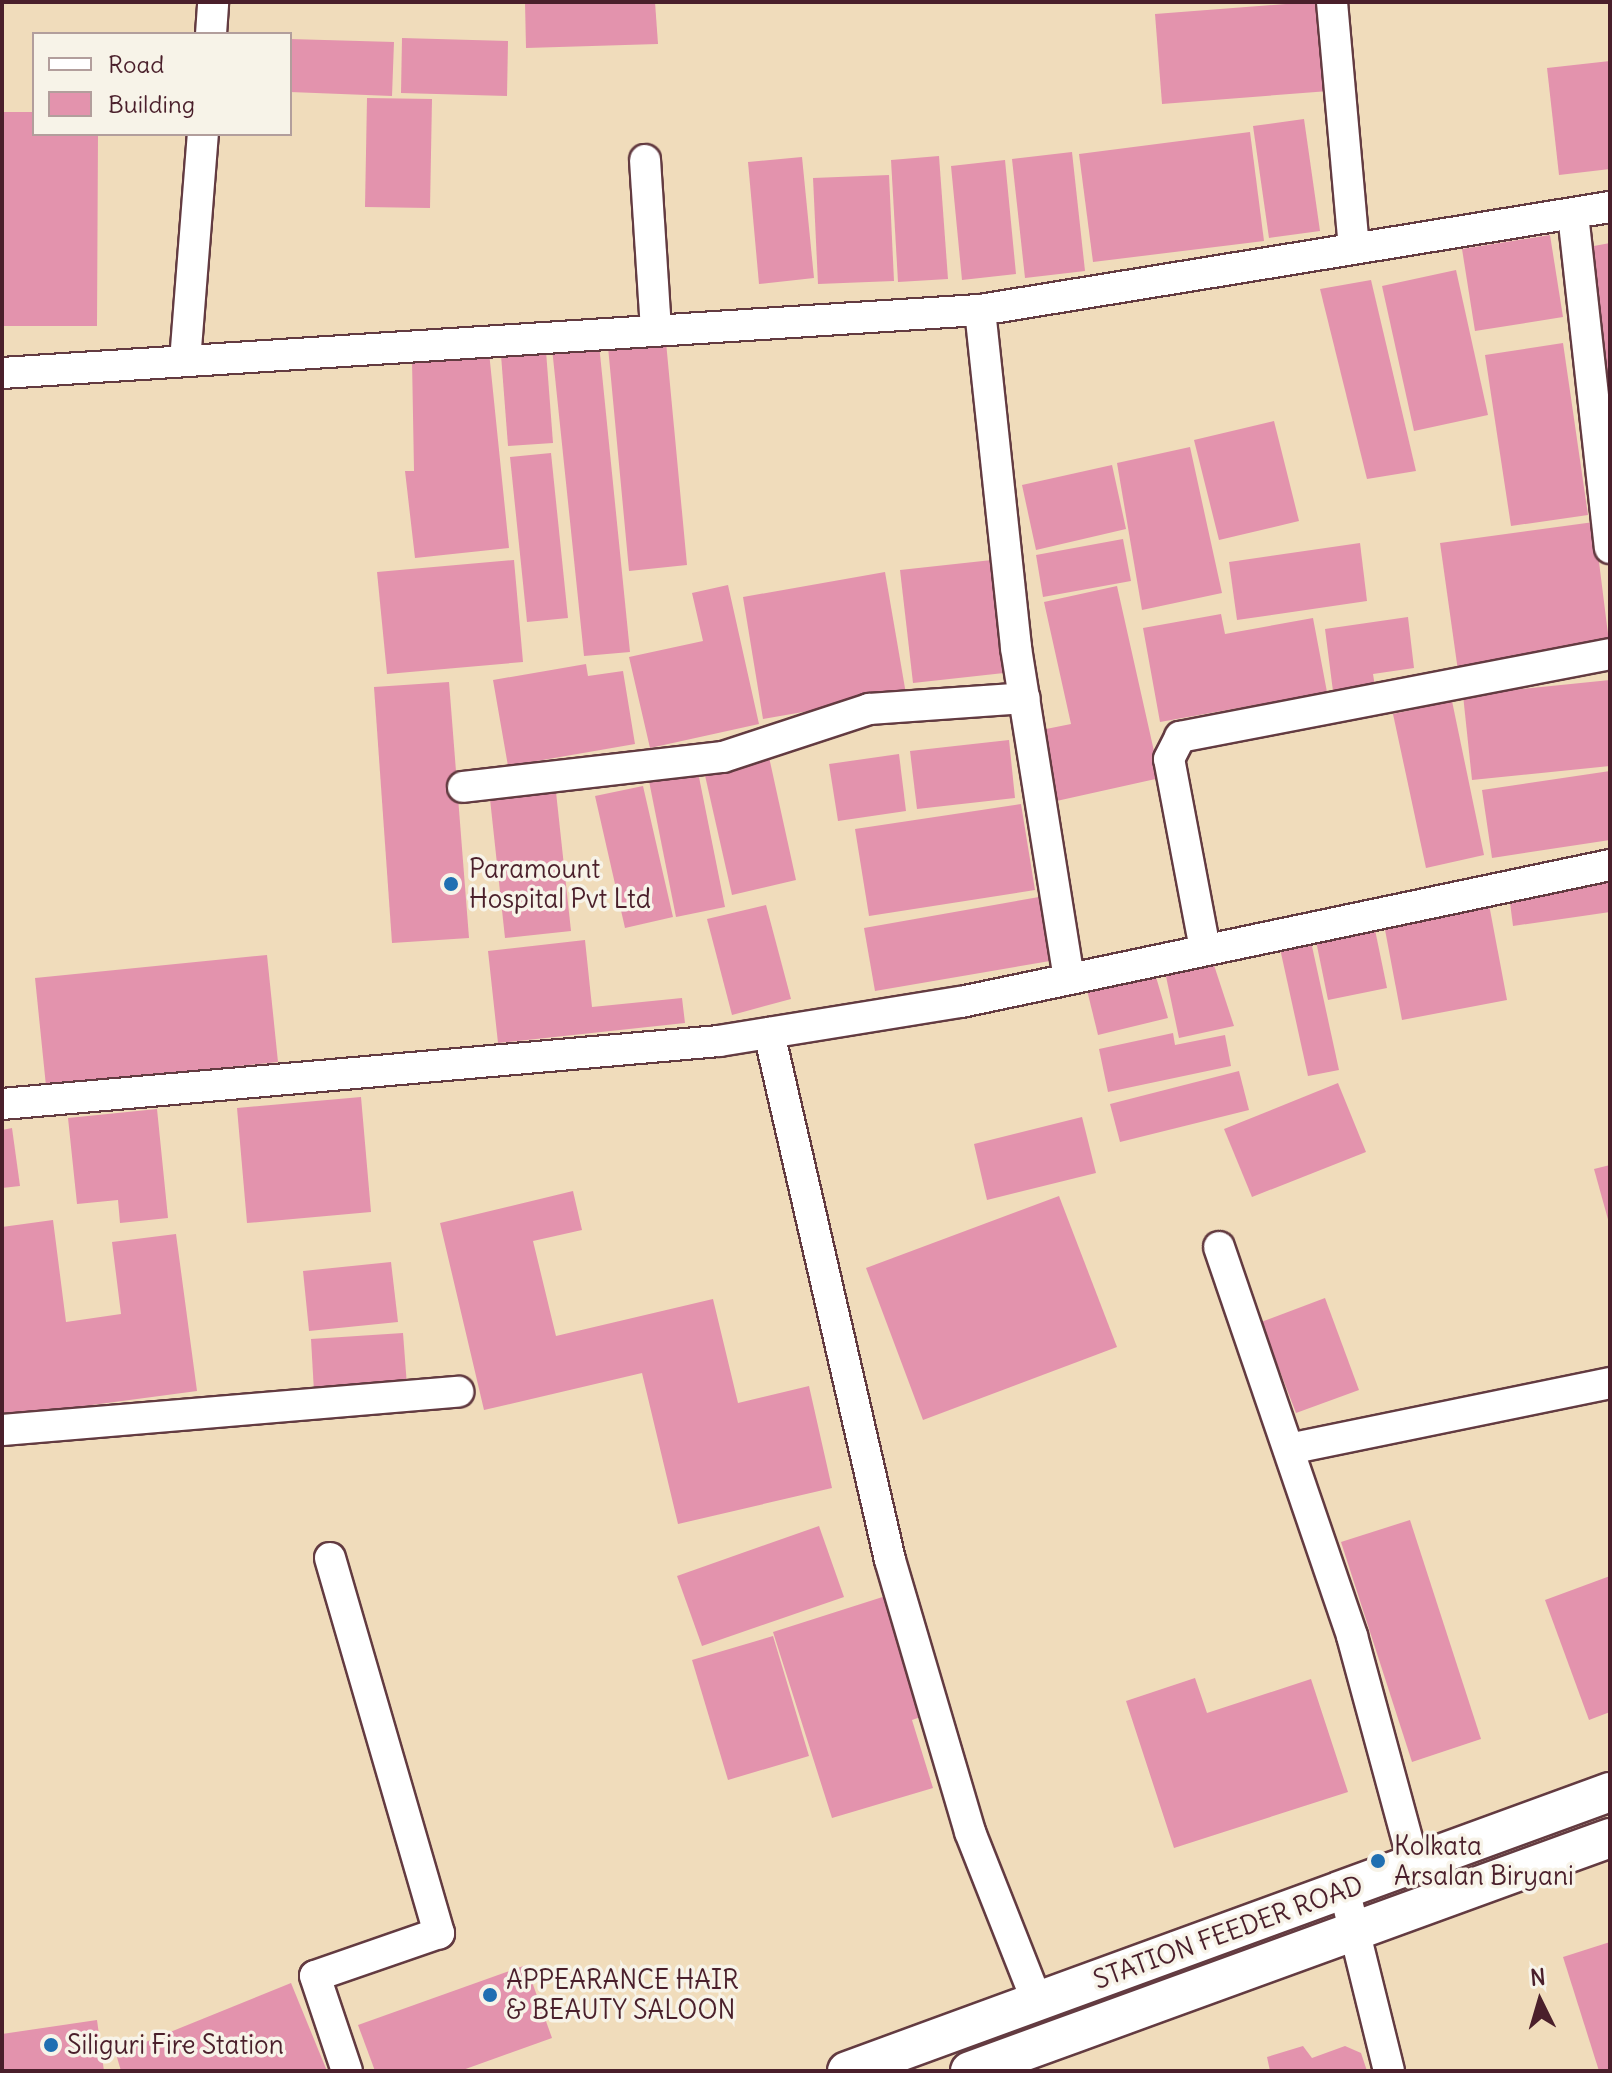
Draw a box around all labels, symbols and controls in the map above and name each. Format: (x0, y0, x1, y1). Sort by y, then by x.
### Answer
legend (32, 32, 292, 136)
text: Road (108, 49, 164, 79)
text: Building (108, 89, 195, 119)
place label: Paramount Hospital Pvt Ltd (469, 853, 651, 914)
marker: Paramount Hospital Pvt Ltd (440, 873, 462, 895)
place label: Kolkata Arsalan Biryani (1394, 1830, 1574, 1892)
marker: Kolkata Arsalan Biryani (1369, 1852, 1387, 1870)
street label: STATION FEEDER ROAD (1089, 1869, 1367, 1995)
north arrow (1500, 1961, 1580, 2041)
text: N (1529, 1962, 1547, 1992)
place label: APPEARANCE HAIR & BEAUTY SALOON (506, 1964, 739, 2026)
marker: APPEARANCE HAIR & BEAUTY SALOON (481, 1986, 499, 2004)
place label: Siliguri Fire Station (67, 2029, 284, 2061)
marker: Siliguri Fire Station (42, 2036, 60, 2054)

